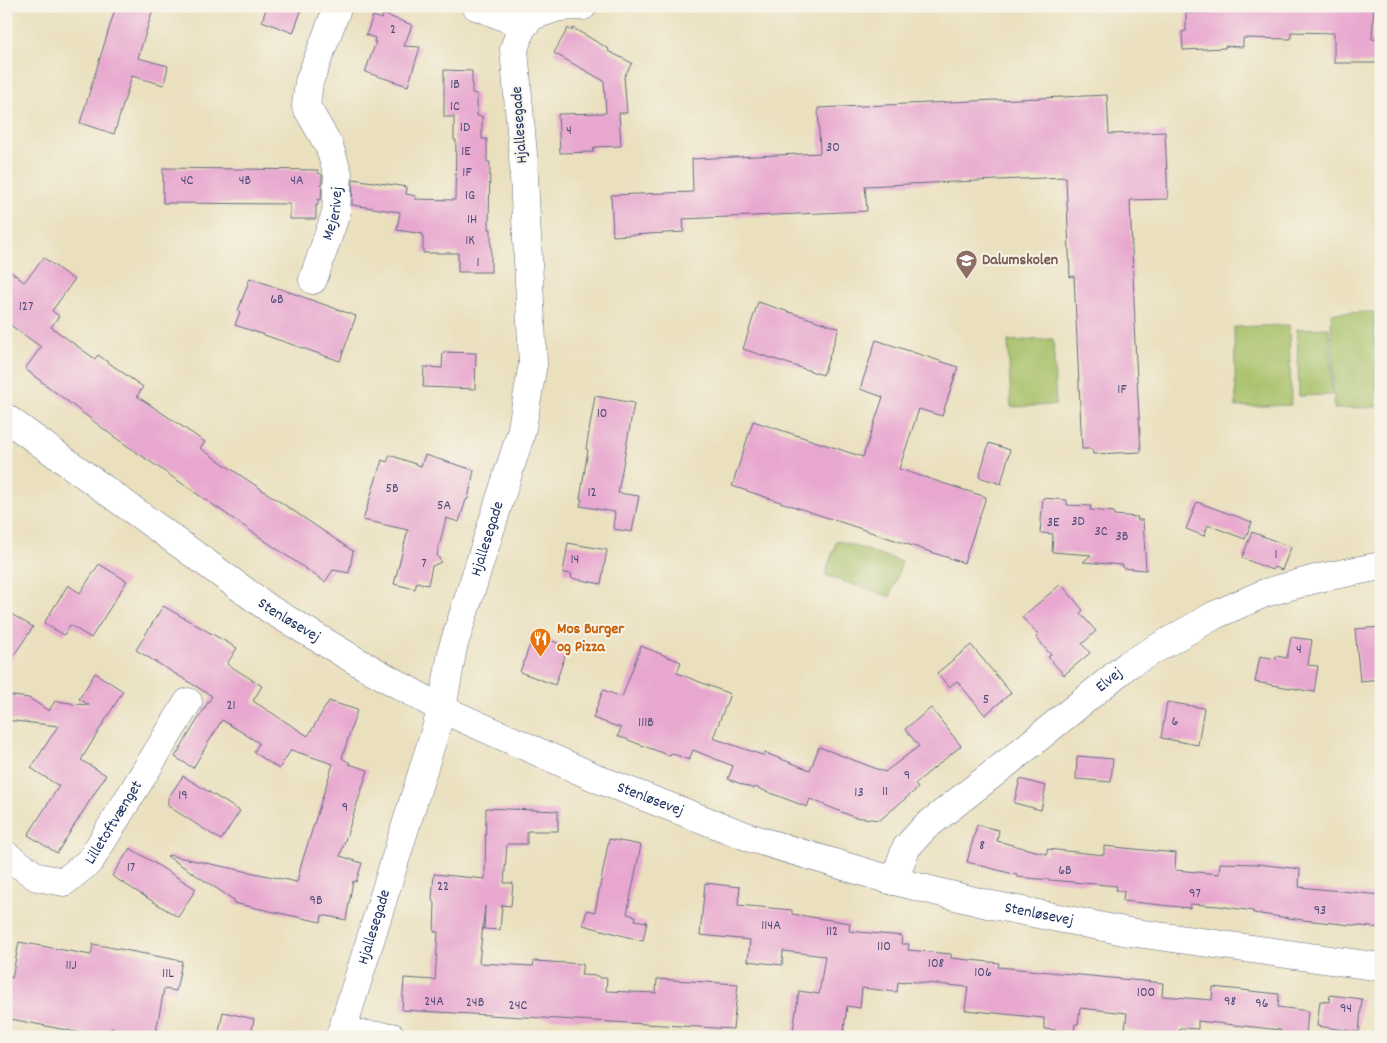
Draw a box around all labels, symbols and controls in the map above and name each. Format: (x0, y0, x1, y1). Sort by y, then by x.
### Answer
house number: 2 (390, 20, 396, 40)
house number: 1B (450, 75, 460, 95)
street label: Hjallesegade (506, 86, 534, 164)
house number: 1C (450, 97, 460, 117)
house number: 1D (460, 118, 470, 138)
house number: 4 (566, 121, 572, 141)
house number: 30 (826, 138, 840, 158)
house number: 1E (461, 142, 471, 162)
house number: 1F (462, 163, 472, 183)
house number: 4C (181, 171, 193, 191)
house number: 4B (239, 171, 252, 191)
house number: 4A (290, 171, 304, 191)
street label: Mejerivej (316, 186, 349, 243)
house number: 1G (465, 186, 475, 206)
house number: 1H (467, 210, 477, 230)
house number: 1K (465, 231, 475, 251)
school or university icon: Dalumskolen (954, 248, 978, 279)
place label: Dalumskolen (982, 249, 1058, 272)
house number: 1 (476, 253, 480, 273)
house number: 6B (270, 290, 284, 310)
house number: 127 (19, 297, 33, 317)
house number: 1F (1117, 380, 1127, 400)
house number: 10 (597, 404, 607, 424)
house number: 5B (385, 479, 399, 499)
house number: 12 (587, 483, 597, 503)
house number: 5A (437, 496, 451, 516)
street label: Hjallesegade (465, 498, 510, 579)
house number: 3D (1071, 512, 1085, 532)
house number: 3E (1047, 513, 1060, 533)
house number: 3C (1094, 522, 1108, 542)
house number: 3B (1116, 527, 1129, 547)
house number: 1 (1274, 545, 1278, 565)
house number: 14 (571, 550, 579, 570)
house number: 7 (421, 554, 427, 574)
street label: Stenløsevej (253, 592, 325, 649)
place label: Mos Burger og Pizza (557, 618, 625, 659)
restaurant icon: Mos Burger og Pizza (529, 626, 553, 657)
house number: 4 (1296, 640, 1302, 660)
street label: Elvej (1091, 662, 1128, 698)
house number: 5 (983, 690, 989, 710)
house number: 21 (226, 696, 236, 716)
house number: 6 (1172, 712, 1179, 732)
house number: 111B (638, 713, 654, 733)
house number: 9 (904, 766, 910, 786)
street label: Lilletoftvænget (79, 776, 148, 869)
street label: Stenløsevej (614, 776, 687, 823)
house number: 11 (882, 782, 888, 802)
house number: 13 (854, 783, 864, 803)
house number: 19 (178, 786, 188, 806)
house number: 9 (342, 798, 348, 818)
house number: 8 (979, 836, 985, 856)
house number: 17 (127, 858, 135, 878)
house number: 6B (1058, 861, 1072, 881)
house number: 22 (437, 877, 449, 897)
house number: 97 (1189, 884, 1201, 904)
street label: Hjallesegade (352, 887, 397, 968)
house number: 9B (309, 891, 323, 911)
street label: Stenløsevej (1002, 896, 1076, 932)
house number: 93 (1314, 901, 1326, 921)
house number: 114A (761, 916, 781, 936)
house number: 112 (826, 922, 838, 942)
house number: 110 (877, 937, 891, 957)
house number: 108 (928, 954, 945, 974)
house number: 11J (65, 956, 77, 976)
house number: 106 (974, 963, 992, 983)
house number: 11L (162, 964, 174, 984)
house number: 100 (1137, 983, 1155, 1003)
house number: 24A (424, 992, 444, 1012)
house number: 98 (1224, 992, 1236, 1012)
house number: 24B (466, 993, 485, 1013)
house number: 96 (1255, 994, 1269, 1014)
house number: 24C (509, 996, 527, 1016)
house number: 94 (1340, 999, 1352, 1019)

